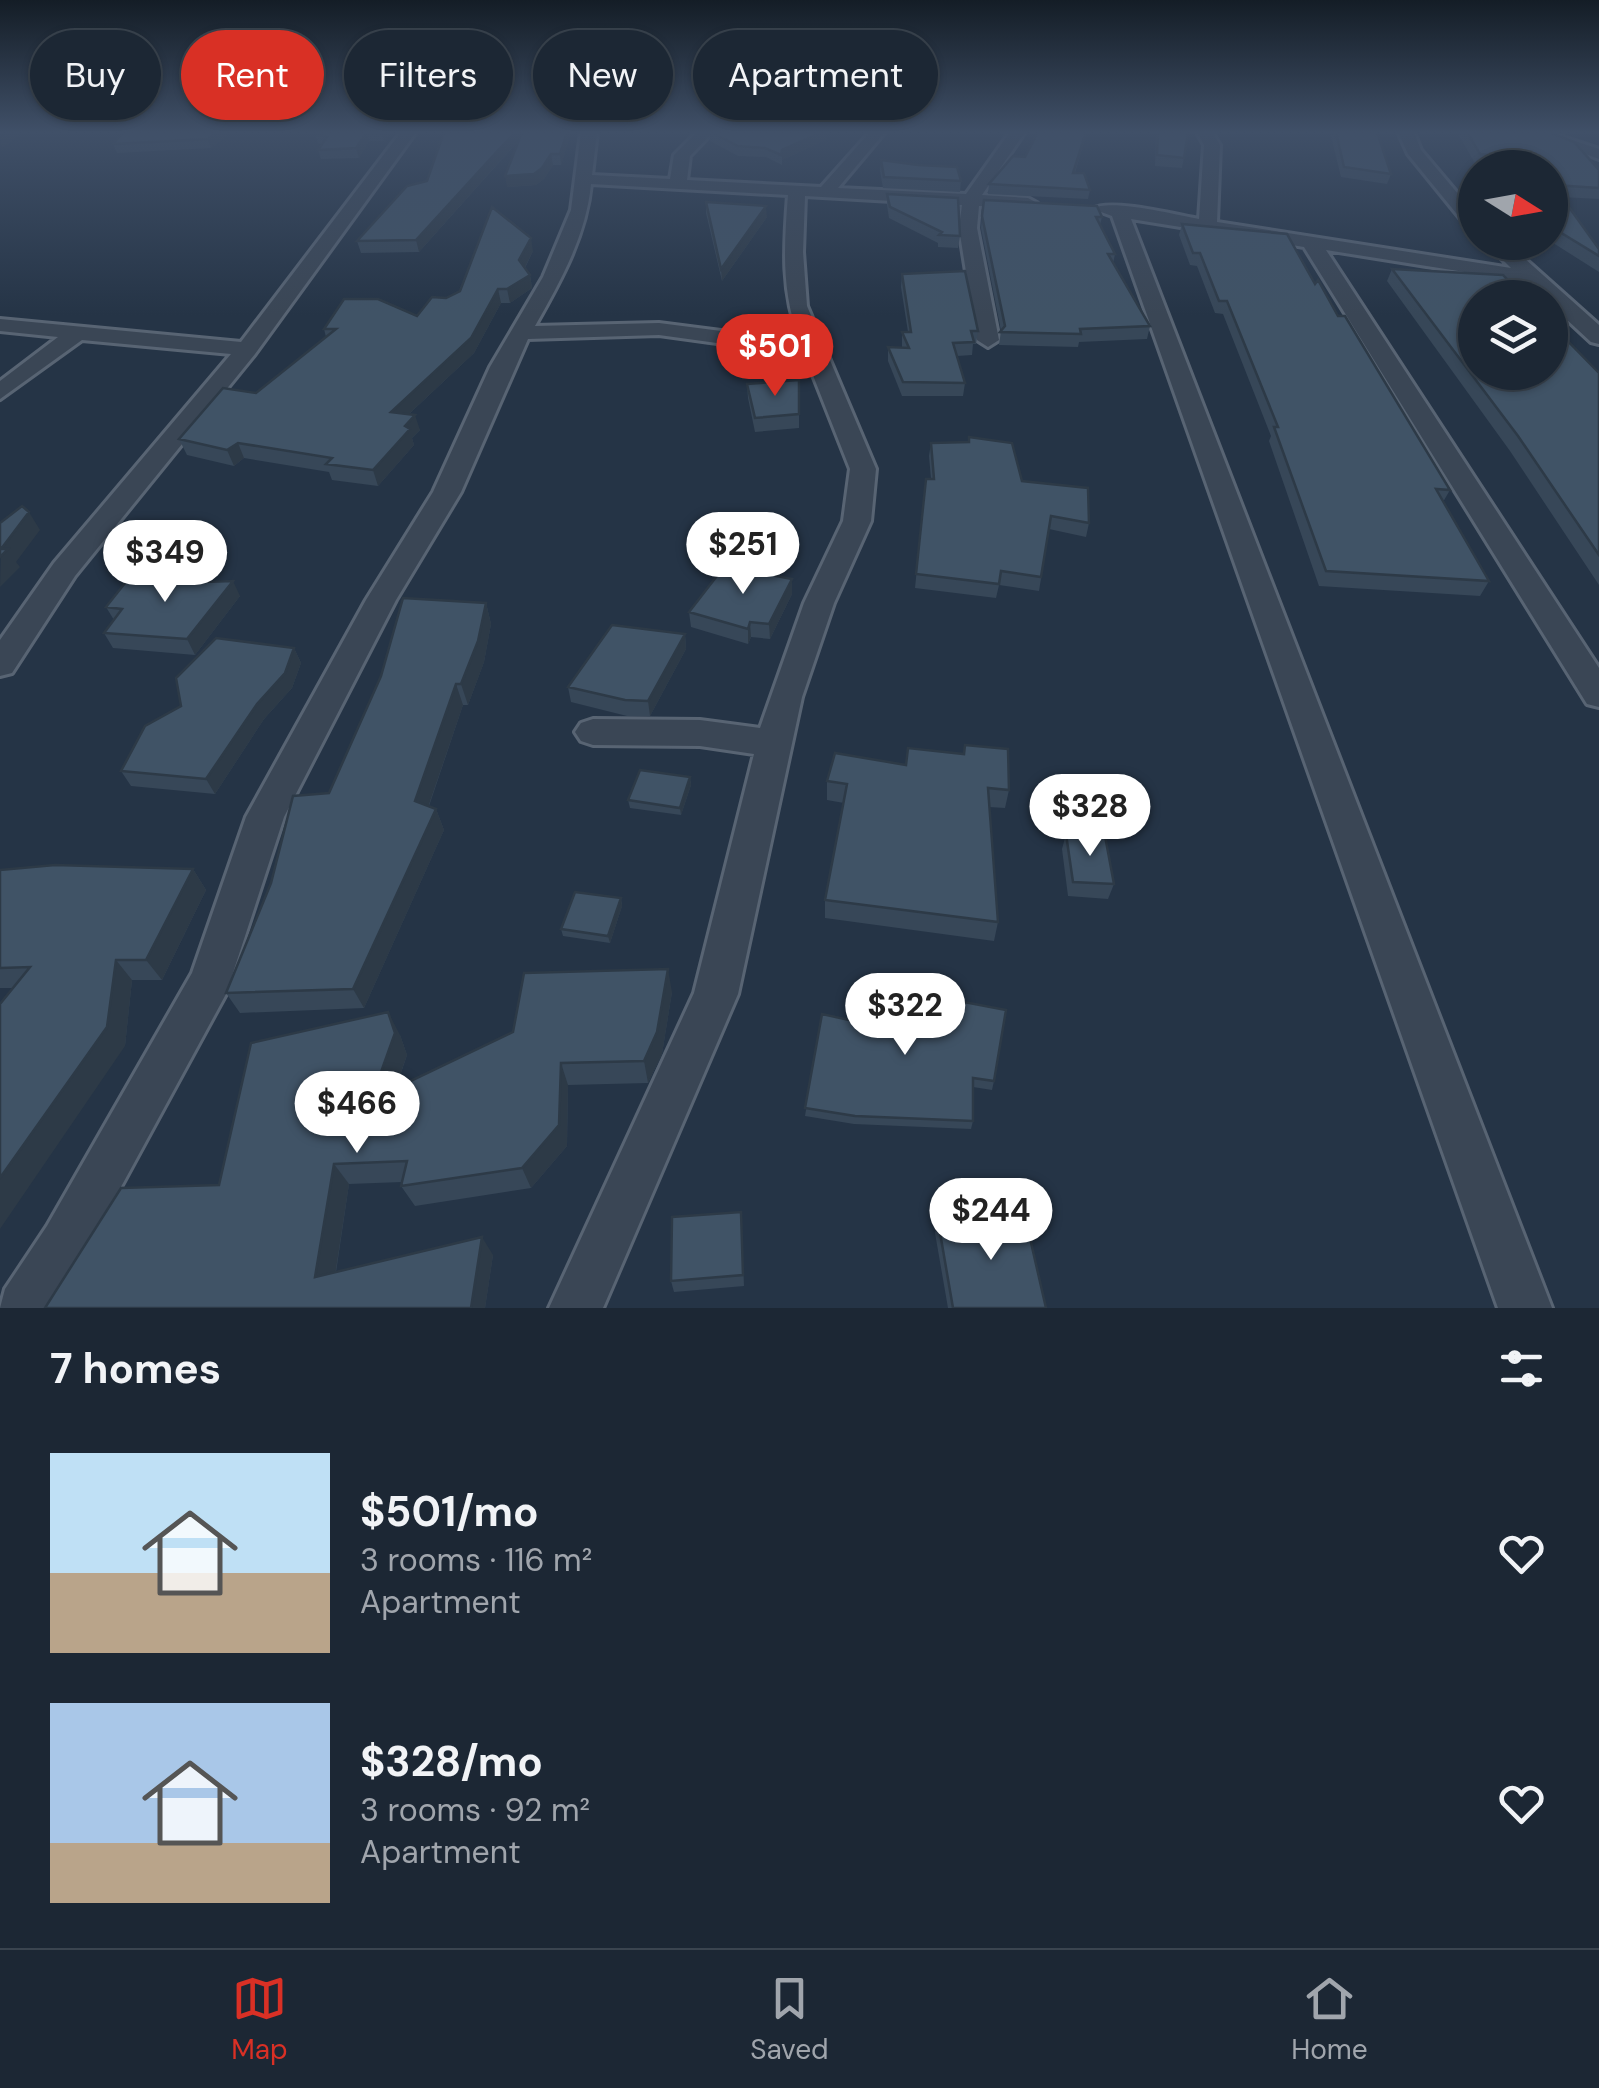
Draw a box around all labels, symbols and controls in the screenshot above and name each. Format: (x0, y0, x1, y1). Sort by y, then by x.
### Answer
chip: Buy (30, 30, 161, 120)
chip: Rent (181, 30, 324, 120)
chip: Filters (344, 30, 513, 120)
chip: New (533, 30, 673, 120)
chip: Apartment (693, 30, 938, 120)
north arrow (1458, 150, 1568, 260)
map controls (1458, 150, 1568, 390)
button: layers (1458, 280, 1568, 390)
pin: $501 (716, 314, 834, 399)
text: $501 (738, 325, 812, 367)
pin: $251 (684, 512, 802, 597)
pin: $349 (106, 520, 224, 605)
text: $251 (708, 523, 778, 565)
text: $349 (125, 531, 205, 573)
pin: $328 (1031, 774, 1149, 859)
text: $328 (1051, 785, 1129, 827)
pin: $322 (846, 973, 964, 1058)
text: $322 (867, 984, 943, 1026)
pin: $466 (298, 1071, 416, 1156)
text: $466 (317, 1082, 397, 1124)
pin: $244 (932, 1178, 1050, 1263)
text: $244 (951, 1189, 1031, 1231)
text: 7 homes (50, 1341, 221, 1396)
icon: filters (1494, 1341, 1549, 1396)
text: $501/mo (360, 1484, 539, 1539)
icon: home (130, 1493, 250, 1613)
icon: heart (1494, 1526, 1549, 1581)
text: 3 rooms · 116 m² (360, 1539, 592, 1581)
text: Apartment (360, 1581, 521, 1623)
text: $328/mo (360, 1734, 543, 1789)
icon: home (130, 1743, 250, 1863)
icon: heart (1494, 1776, 1549, 1831)
text: 3 rooms · 92 m² (360, 1789, 590, 1831)
text: Apartment (360, 1831, 521, 1873)
tab: Map (231, 1971, 288, 2068)
tab: Saved (750, 1971, 829, 2068)
tab: Home (1291, 1971, 1368, 2068)

